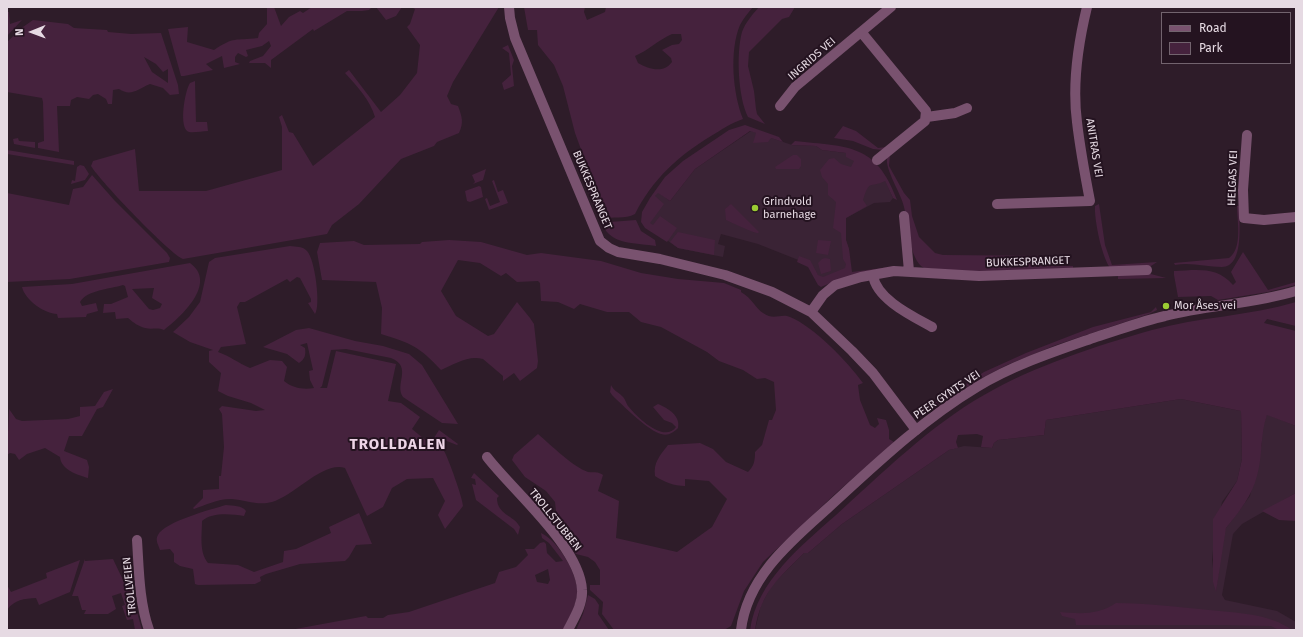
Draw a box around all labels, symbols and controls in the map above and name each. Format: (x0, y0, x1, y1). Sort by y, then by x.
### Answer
north arrow (12, 12, 52, 52)
legend (1161, 12, 1291, 64)
text: Road (1199, 21, 1227, 35)
text: N (13, 28, 26, 36)
street label: INGRIDS VEI (785, 35, 839, 83)
text: Park (1199, 41, 1223, 55)
street label: ANITRAS VEI (1083, 117, 1105, 179)
street label: BUKKESPRANGET (569, 149, 615, 231)
street label: HELGAS VEI (1225, 150, 1241, 206)
place label: Grindvold barnehage (763, 195, 816, 221)
marker: Grindvold barnehage (750, 203, 760, 213)
street label: BUKKESPRANGET (986, 254, 1070, 270)
place label: Mor Åses vei (1174, 299, 1236, 313)
marker: Mor Åses vei (1161, 301, 1171, 311)
street label: PEER GYNTS VEI (911, 368, 983, 422)
district label: TROLLDALEN (350, 436, 446, 454)
street label: TROLLSTUBBEN (526, 486, 584, 554)
street label: TROLLVEIEN (120, 556, 140, 616)

